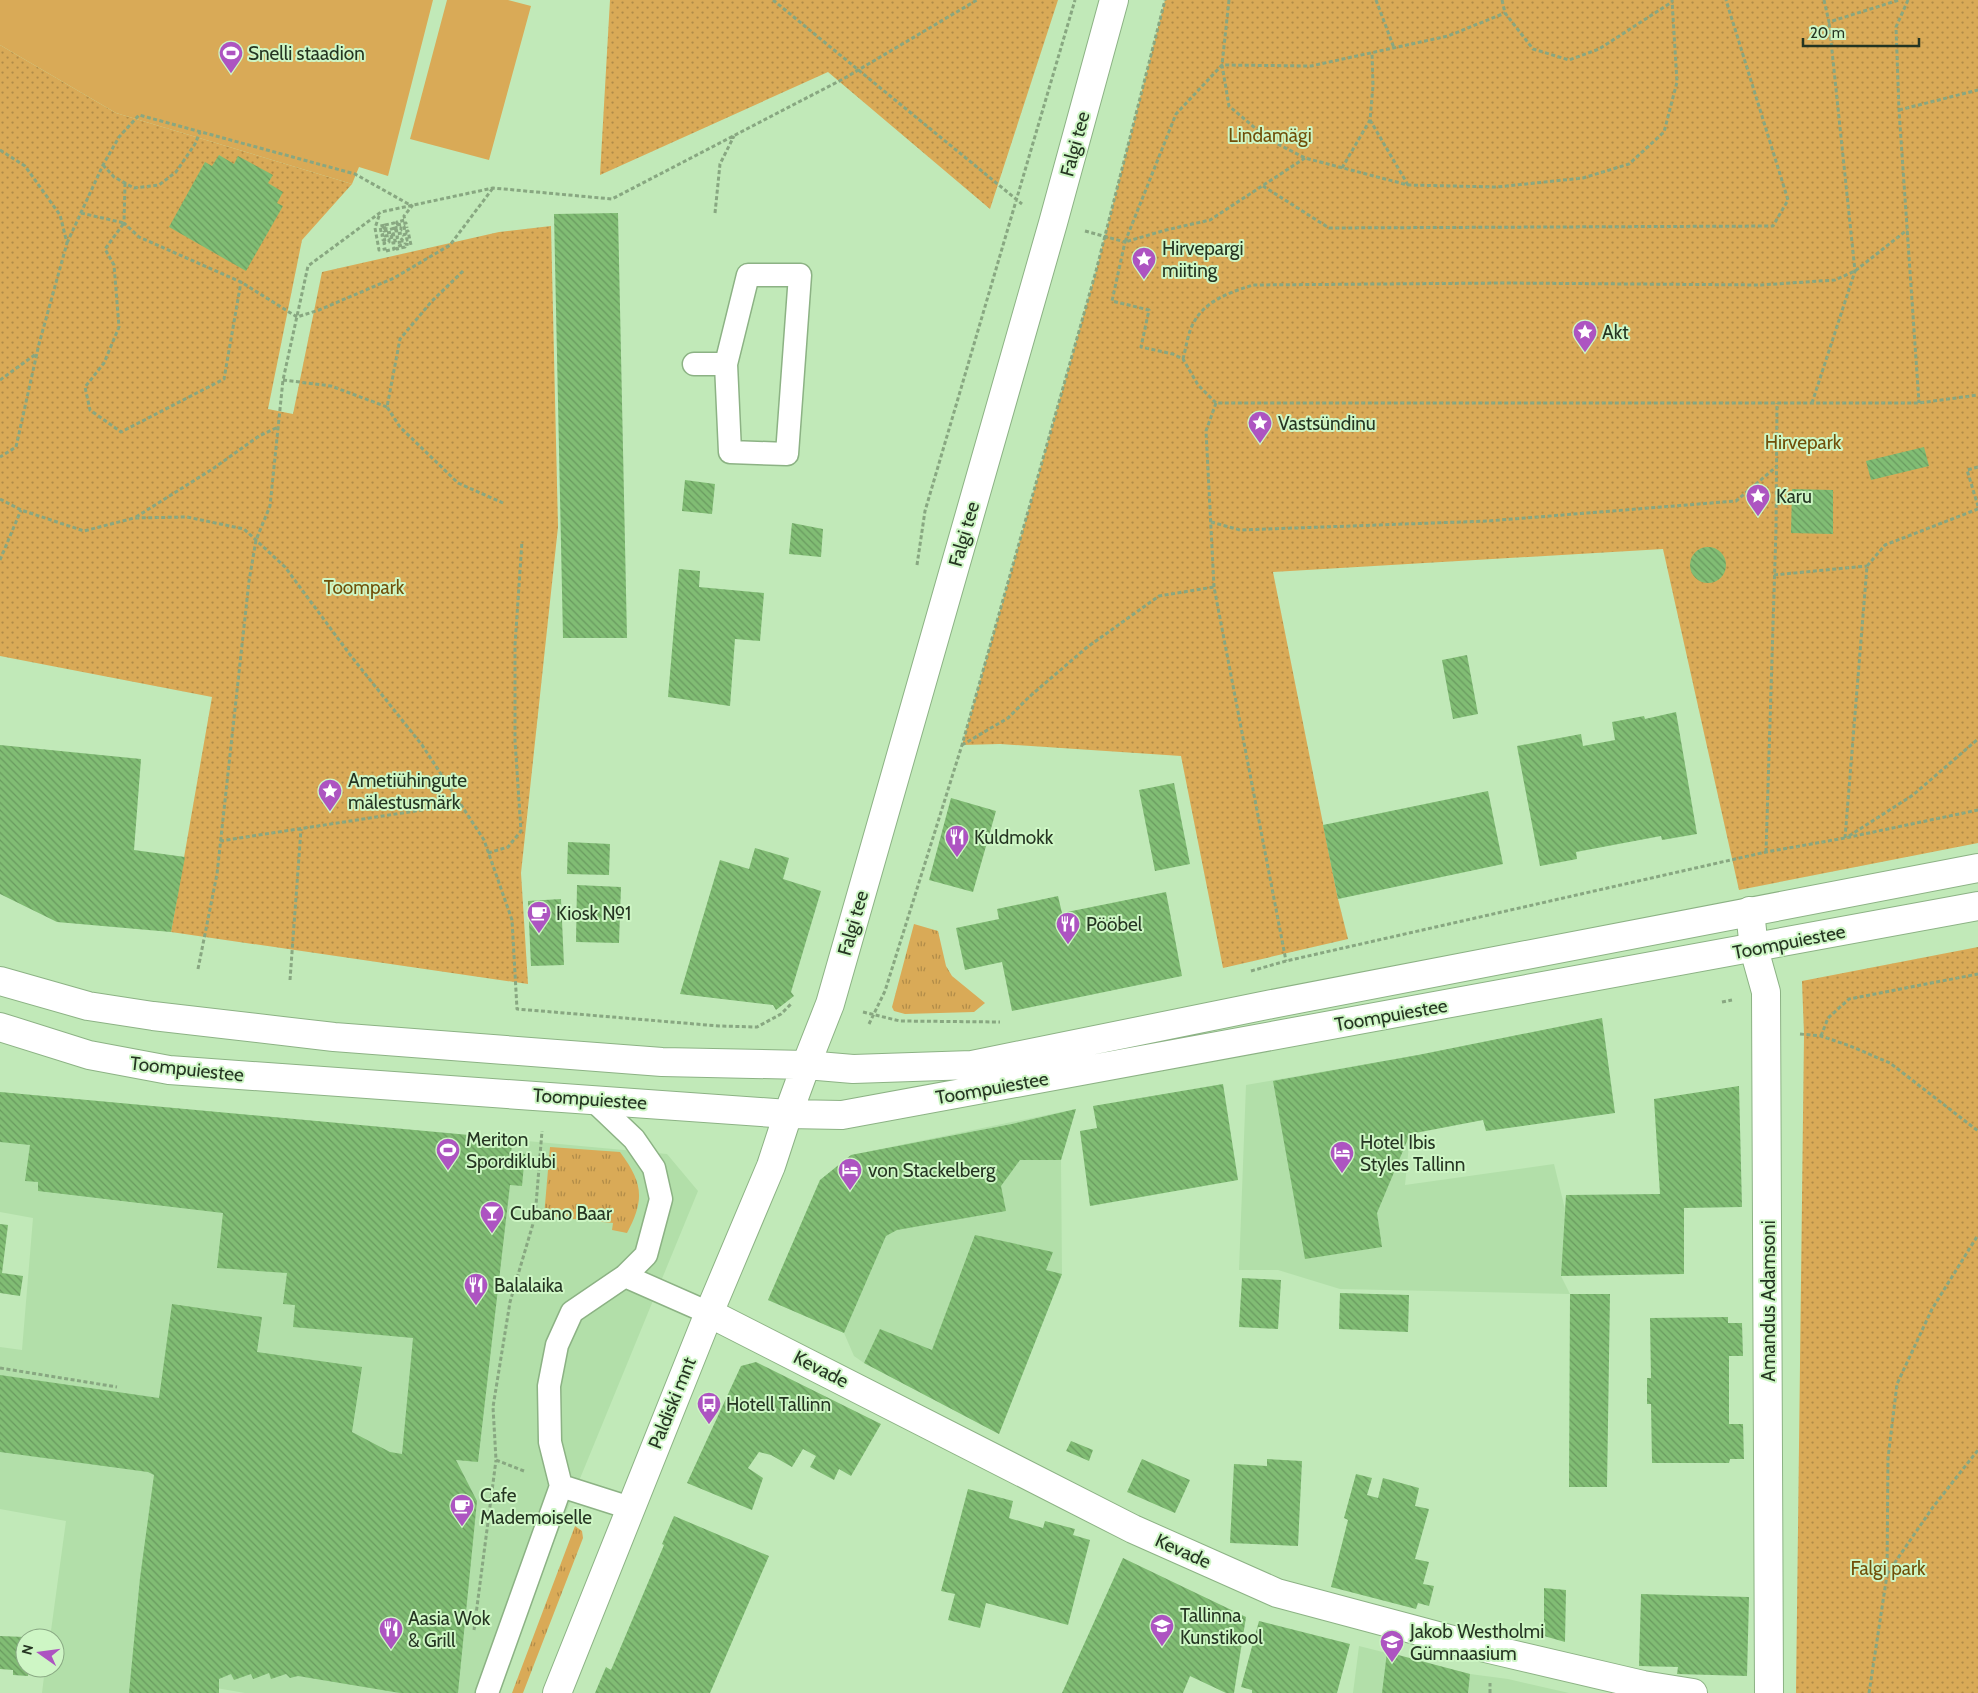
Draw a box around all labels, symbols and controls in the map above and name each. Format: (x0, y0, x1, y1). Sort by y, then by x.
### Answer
scale bar (1803, 15, 1919, 47)
text: 20 m (1810, 24, 1845, 42)
sports icon: Snelli staadion (218, 40, 244, 74)
place label: Snelli staadion (248, 42, 365, 65)
street label: Falgi tee (1055, 109, 1095, 179)
park label: Lindamägi (1228, 124, 1312, 147)
place label: Hirvepargi miiting (1162, 237, 1244, 282)
place icon: Hirvepargi miiting (1131, 246, 1157, 280)
place icon: Akt (1572, 319, 1598, 353)
place label: Akt (1602, 321, 1629, 344)
place icon: Vastsündinu (1247, 410, 1273, 444)
place label: Vastsündinu (1278, 412, 1376, 435)
park label: Hirvepark (1765, 431, 1842, 454)
place icon: Karu (1745, 483, 1771, 517)
place label: Karu (1776, 485, 1812, 508)
street label: Falgi tee (944, 499, 984, 569)
park label: Toompark (324, 576, 405, 599)
place label: Ametiühingute mälestusmärk (348, 769, 467, 814)
place icon: Ametiühingute mälestusmärk (317, 778, 343, 812)
restaurant icon: Kuldmokk (944, 824, 970, 858)
place label: Kuldmokk (974, 826, 1054, 849)
street label: Falgi tee (833, 888, 873, 958)
cafe icon: Kiosk №1 (526, 900, 552, 934)
place label: Kiosk №1 (556, 902, 631, 925)
restaurant icon: Pööbel (1055, 911, 1081, 945)
place label: Pööbel (1086, 913, 1143, 936)
street label: Toompuiestee (1731, 920, 1847, 964)
street label: Toompuiestee (1333, 994, 1449, 1036)
street label: Toompuiestee (129, 1052, 245, 1086)
street label: Toompuiestee (934, 1067, 1050, 1109)
street label: Toompuiestee (532, 1084, 648, 1114)
place label: Meriton Spordiklubi (466, 1128, 556, 1173)
place label: Hotel Ibis Styles Tallinn (1360, 1131, 1465, 1176)
sports icon: Meriton Spordiklubi (435, 1137, 461, 1171)
hotel icon: Hotel Ibis Styles Tallinn (1329, 1140, 1355, 1174)
hotel icon: von Stackelberg (837, 1157, 863, 1191)
place label: von Stackelberg (868, 1159, 996, 1182)
bar icon: Cubano Baar (479, 1200, 505, 1234)
place label: Cubano Baar (510, 1202, 612, 1225)
street label: Amandus Adamsoni (1757, 1220, 1780, 1382)
restaurant icon: Balalaika (463, 1272, 489, 1306)
place label: Balalaika (494, 1274, 563, 1297)
street label: Kevade (790, 1345, 852, 1393)
street label: Paldiski mnt (643, 1353, 701, 1452)
bus stop icon: Hotell Tallinn (696, 1391, 722, 1425)
place label: Hotell Tallinn (726, 1393, 831, 1416)
place label: Cafe Mademoiselle (480, 1484, 592, 1529)
cafe icon: Cafe Mademoiselle (449, 1493, 475, 1527)
street label: Kevade (1152, 1529, 1215, 1573)
park label: Falgi park (1851, 1557, 1926, 1580)
place label: Tallinna Kunstikool (1180, 1604, 1263, 1649)
place label: Aasia Wok & Grill (408, 1607, 491, 1652)
school or university icon: Tallinna Kunstikool (1149, 1613, 1175, 1647)
restaurant icon: Aasia Wok & Grill (378, 1616, 404, 1650)
place label: Jakob Westholmi Gümnaasium (1409, 1620, 1544, 1665)
north arrow (15, 1628, 65, 1678)
school or university icon: Jakob Westholmi Gümnaasium (1379, 1629, 1405, 1663)
text: N (17, 1643, 37, 1657)

